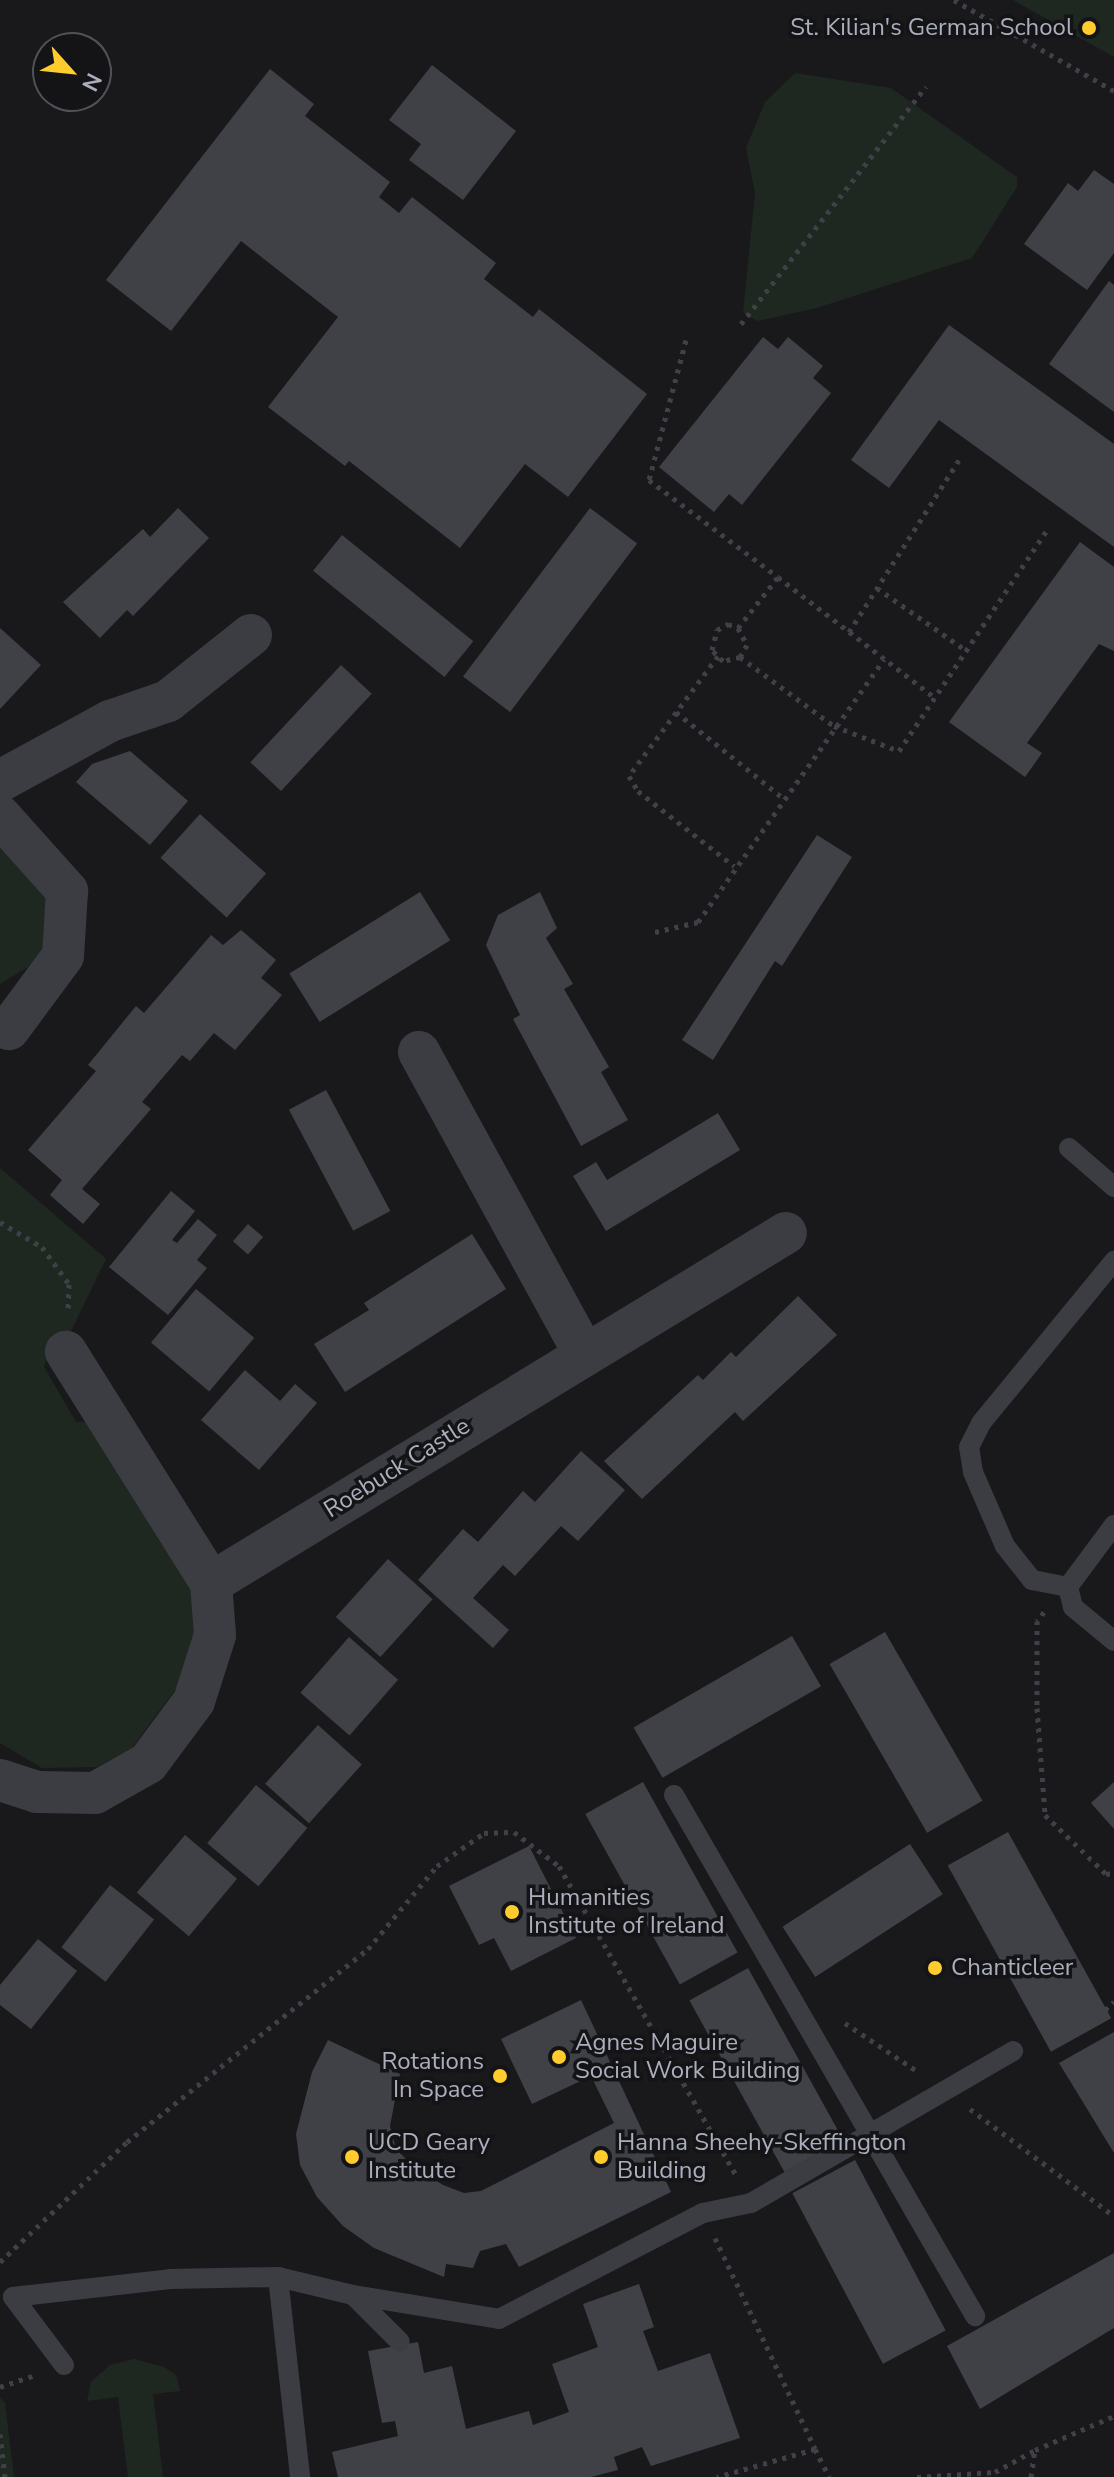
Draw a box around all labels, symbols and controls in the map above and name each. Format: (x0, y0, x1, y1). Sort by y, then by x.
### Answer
place label: St. Kilian's German School (790, 14, 1073, 42)
marker: St. Kilian's German School (1080, 19, 1098, 37)
north arrow (32, 32, 112, 112)
text: N (74, 68, 109, 96)
street label: Roebuck Castle (319, 1412, 475, 1524)
place label: Humanities Institute of Ireland (528, 1884, 724, 1940)
marker: Humanities Institute of Ireland (503, 1903, 521, 1921)
place label: Chanticleer (951, 1954, 1073, 1982)
marker: Chanticleer (926, 1959, 944, 1977)
place label: Agnes Maguire Social Work Building (575, 2029, 800, 2085)
place label: Rotations In Space (381, 2048, 484, 2104)
marker: Agnes Maguire Social Work Building (550, 2048, 568, 2066)
marker: Rotations In Space (491, 2067, 509, 2085)
place label: UCD Geary Institute (368, 2129, 490, 2185)
place label: Hanna Sheehy-Skeffington Building (617, 2129, 906, 2185)
marker: UCD Geary Institute (343, 2148, 361, 2166)
marker: Hanna Sheehy-Skeffington Building (592, 2148, 610, 2166)

